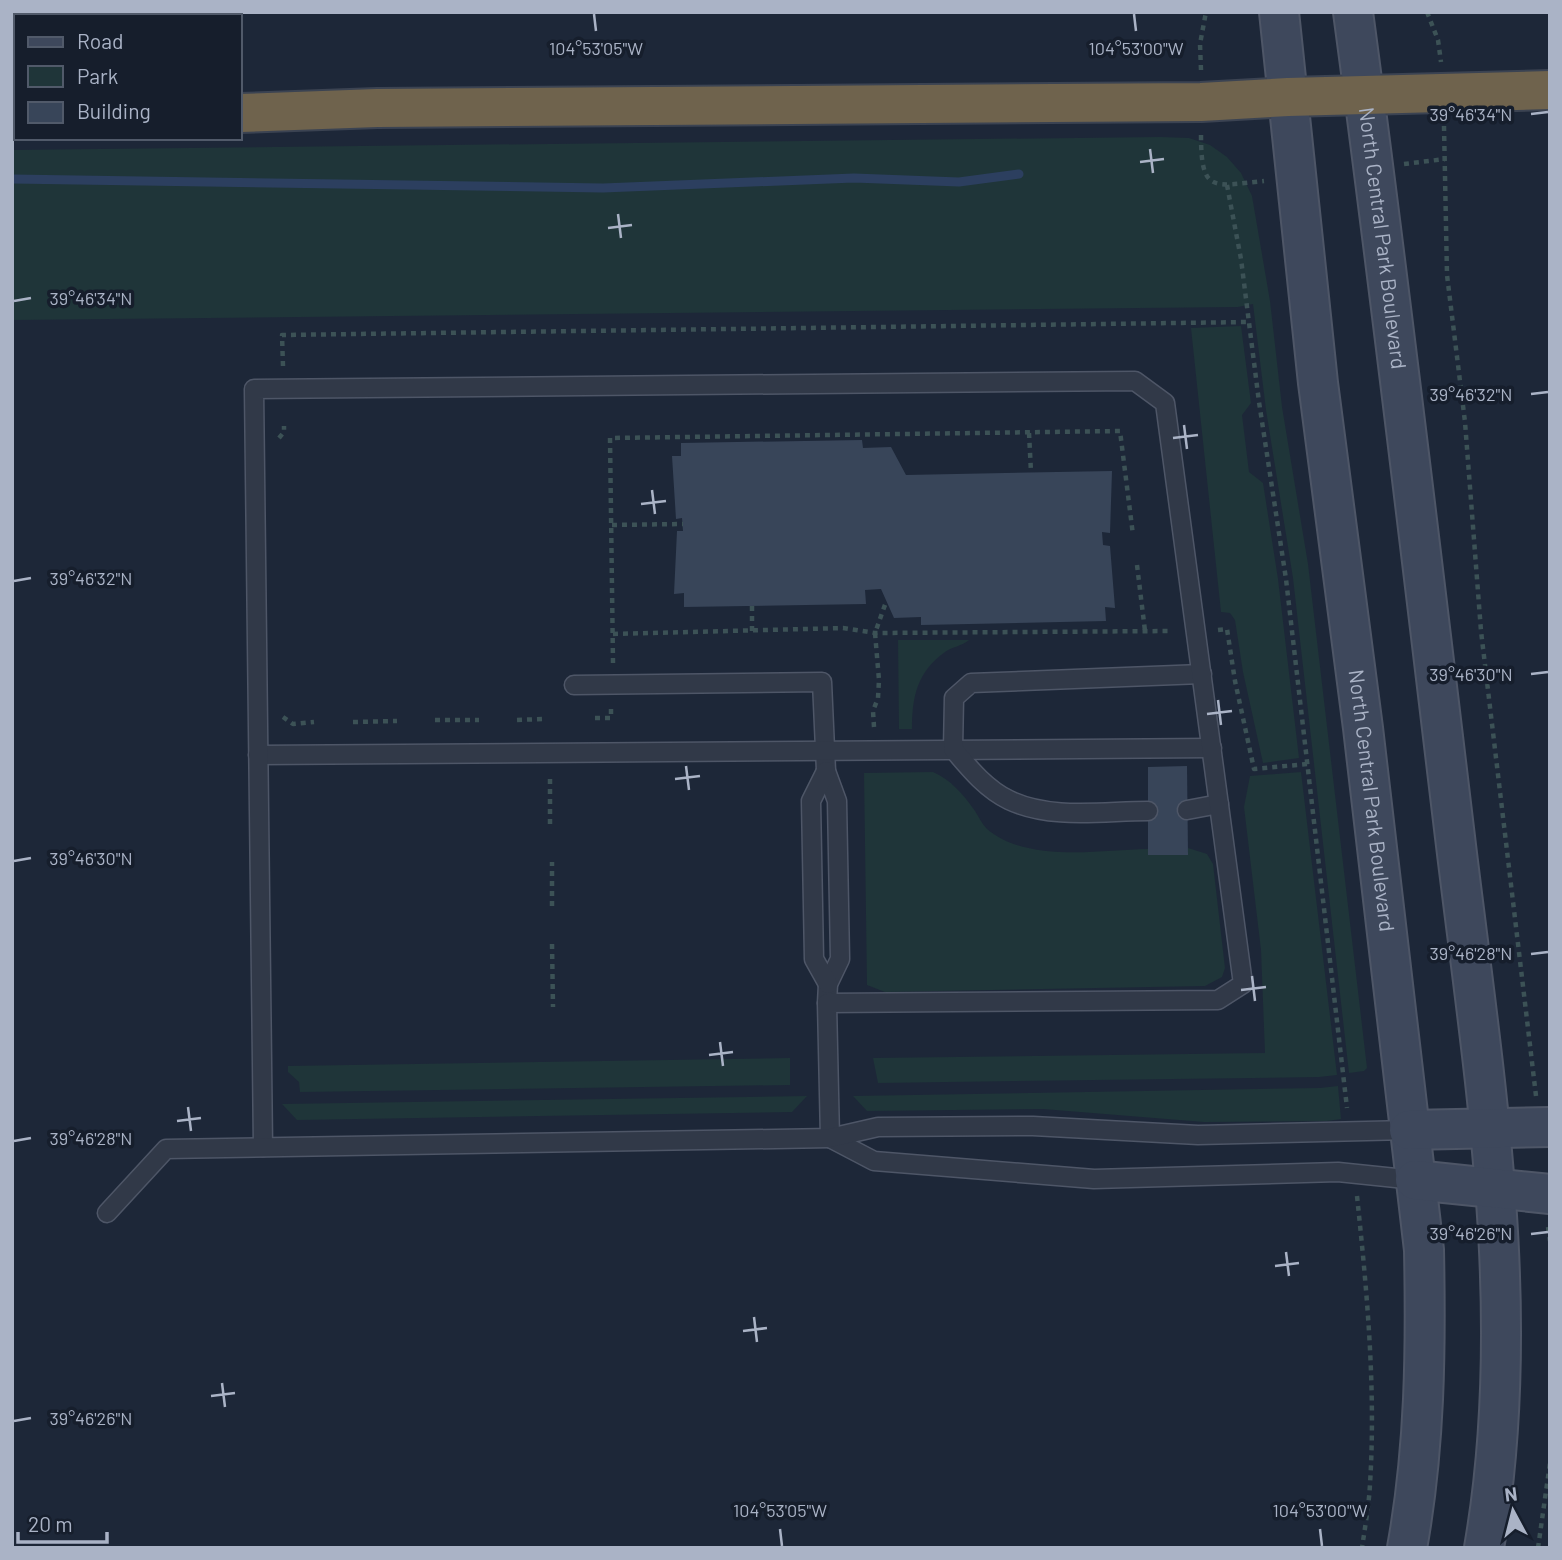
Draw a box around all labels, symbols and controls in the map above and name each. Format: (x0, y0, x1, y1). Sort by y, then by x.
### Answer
legend (14, 14, 242, 140)
text: Road (77, 28, 123, 53)
text: 104°53'05"W (549, 37, 643, 59)
text: 104°53'00"W (1088, 37, 1184, 59)
text: Park (77, 63, 118, 88)
text: Building (77, 98, 151, 123)
text: 39°46'34"N (1430, 103, 1512, 125)
street label: North Central Park Boulevard (1355, 105, 1413, 370)
text: 39°46'34"N (50, 287, 132, 309)
text: 39°46'32"N (1430, 383, 1512, 405)
text: 39°46'32"N (50, 567, 132, 589)
text: 39°46'30"N (1429, 663, 1513, 685)
street label: North Central Park Boulevard (1344, 668, 1401, 933)
text: 39°46'30"N (49, 847, 133, 869)
text: 39°46'28"N (1430, 942, 1513, 964)
text: 39°46'28"N (50, 1127, 133, 1149)
text: 39°46'26"N (1430, 1222, 1512, 1244)
text: 39°46'26"N (50, 1407, 132, 1429)
north arrow (1478, 1476, 1548, 1546)
text: N (1503, 1481, 1519, 1506)
text: 104°53'05"W (733, 1499, 827, 1521)
text: 104°53'00"W (1272, 1499, 1368, 1521)
scale bar (18, 1500, 107, 1544)
text: 20 m (28, 1511, 73, 1536)

